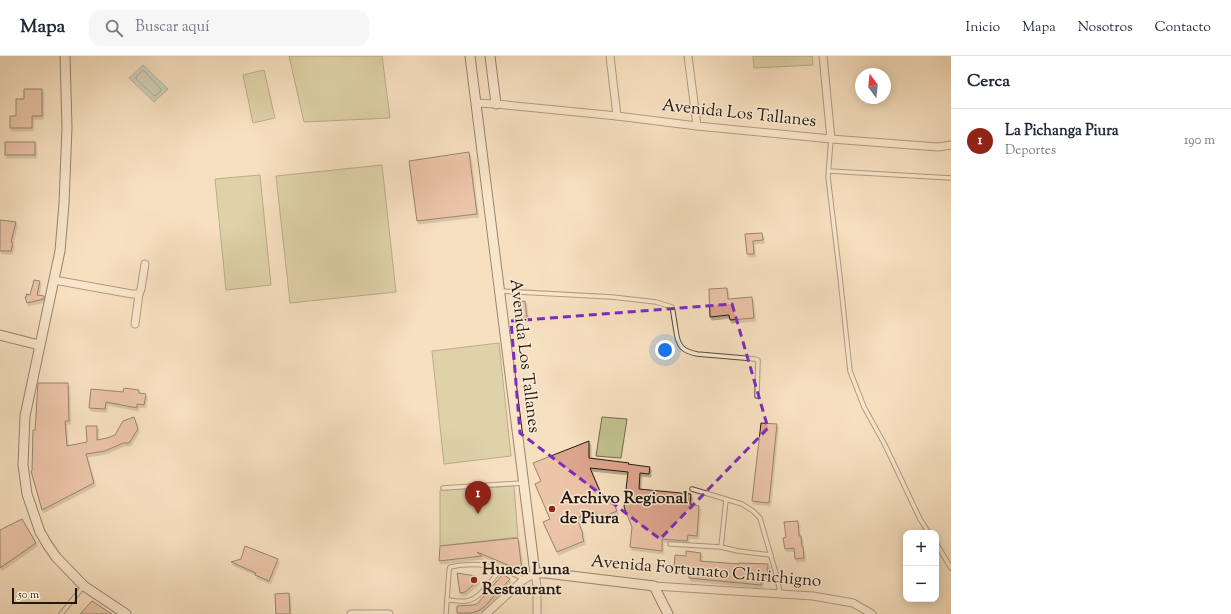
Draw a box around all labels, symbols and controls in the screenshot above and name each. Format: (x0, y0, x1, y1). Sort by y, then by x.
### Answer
search box (89, 10, 369, 46)
text: Mapa (20, 14, 65, 41)
icon: search (103, 17, 125, 39)
text: Buscar aquí (135, 17, 209, 38)
text: Inicio (966, 18, 1000, 38)
text: Mapa (1022, 18, 1056, 38)
text: Nosotros (1078, 18, 1133, 38)
text: Contacto (1155, 18, 1211, 38)
north arrow (855, 68, 891, 104)
text: Cerca (967, 70, 1010, 94)
street label: Avenida Los Tallanes (661, 94, 818, 134)
text: La Pichanga Piura (1005, 121, 1119, 142)
text: 1 (978, 132, 982, 150)
text: 190 m (1184, 132, 1215, 150)
text: Deportes (1005, 142, 1056, 160)
street label: Avenida Los Tallanes (503, 278, 545, 435)
your location (655, 340, 675, 360)
pin: 1 (465, 481, 491, 514)
place label: Archivo Regional de Piura (560, 487, 688, 531)
marker: Archivo Regional de Piura (547, 504, 557, 514)
map controls (903, 530, 939, 602)
button: + (903, 530, 939, 566)
street label: Avenida Fortunato Chirichigno (590, 550, 822, 594)
place label: Huaca Luna Restaurant (482, 558, 570, 602)
button: − (903, 566, 939, 602)
marker: Huaca Luna Restaurant (469, 575, 479, 585)
scale bar (12, 586, 77, 605)
text: 50 m (18, 587, 39, 603)

